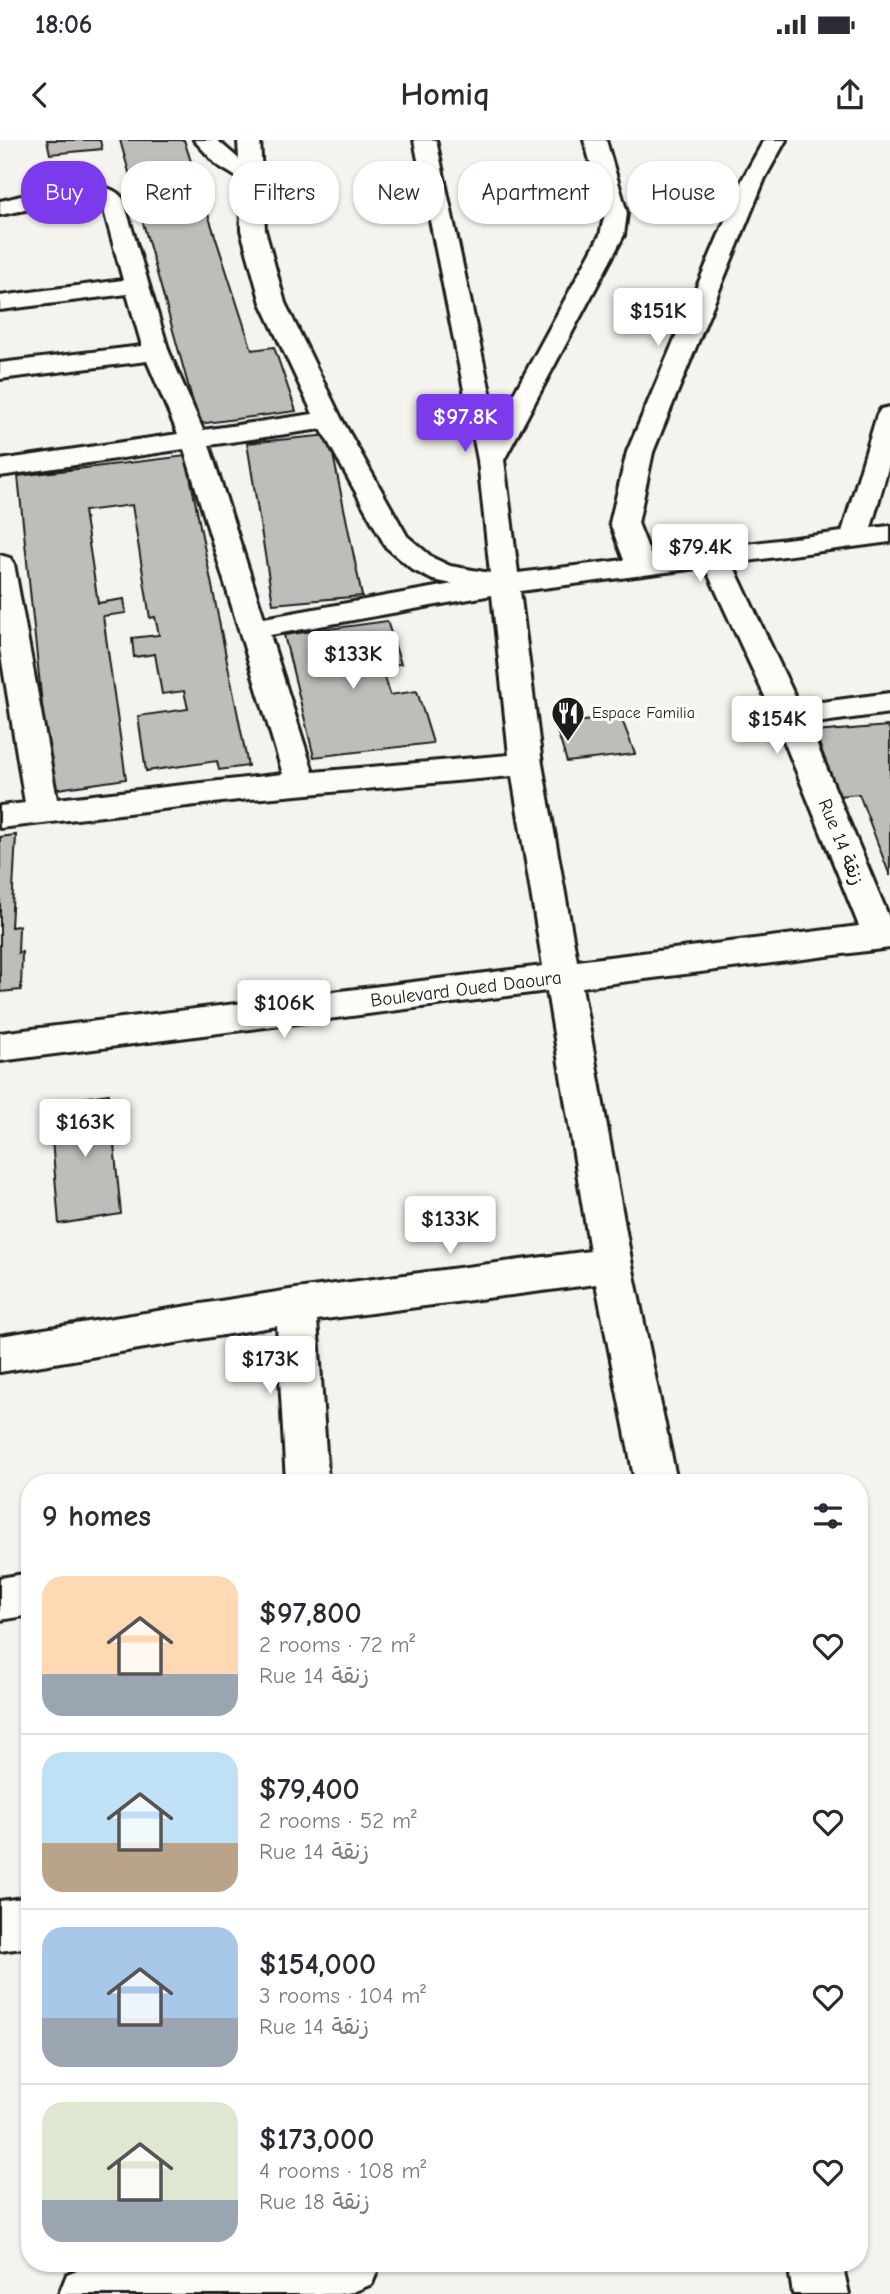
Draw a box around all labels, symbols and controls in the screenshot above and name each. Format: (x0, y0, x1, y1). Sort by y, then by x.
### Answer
text: 18:06 (35, 10, 92, 40)
icon: back (21, 76, 59, 114)
text: Homiq (401, 76, 490, 113)
icon: share (831, 76, 869, 114)
chip: Buy (21, 161, 107, 224)
chip: Rent (121, 161, 215, 224)
chip: Filters (229, 161, 339, 224)
chip: New (353, 161, 444, 224)
chip: Apartment (458, 161, 613, 224)
chip: House (627, 161, 739, 224)
pin: $151K (609, 288, 707, 348)
text: $151K (629, 297, 687, 324)
pin: $97.8K (408, 394, 522, 454)
text: $97.8K (432, 403, 498, 430)
pin: $79.4K (643, 524, 757, 584)
text: $79.4K (668, 533, 732, 560)
pin: $133K (304, 631, 402, 691)
text: $133K (324, 640, 382, 667)
restaurant icon: Espace Familia (549, 694, 587, 743)
pin: $154K (728, 696, 826, 756)
place label: Espace Familia (592, 704, 695, 722)
text: $154K (748, 705, 806, 732)
street label: Rue 14 زنقة (814, 796, 868, 888)
street label: Boulevard Oued Daoura (369, 966, 563, 1012)
pin: $106K (235, 981, 333, 1040)
text: $106K (253, 989, 315, 1016)
pin: $163K (36, 1100, 134, 1159)
text: $163K (55, 1108, 115, 1135)
pin: $133K (401, 1196, 499, 1256)
text: $133K (421, 1205, 479, 1232)
pin: $173K (221, 1336, 319, 1396)
text: $173K (241, 1345, 299, 1372)
icon: filters (809, 1497, 847, 1535)
text: 9 homes (42, 1499, 151, 1534)
text: $97,800 (259, 1596, 362, 1631)
icon: home (98, 1604, 182, 1688)
icon: heart (809, 1627, 847, 1665)
text: 2 rooms · 72 m² (259, 1631, 415, 1658)
text: Rue 14 زنقة (259, 1662, 369, 1689)
text: $79,400 (259, 1772, 360, 1807)
icon: home (98, 1780, 182, 1864)
icon: heart (809, 1803, 847, 1841)
text: 2 rooms · 52 m² (259, 1807, 417, 1834)
text: Rue 14 زنقة (259, 1838, 369, 1865)
text: $154,000 (259, 1947, 376, 1982)
icon: home (98, 1955, 182, 2039)
icon: heart (809, 1978, 847, 2016)
text: 3 rooms · 104 m² (259, 1982, 426, 2009)
text: Rue 14 زنقة (259, 2013, 369, 2040)
text: $173,000 (259, 2122, 374, 2157)
icon: home (98, 2130, 182, 2214)
icon: heart (809, 2153, 847, 2191)
text: 4 rooms · 108 m² (259, 2157, 426, 2184)
text: Rue 18 زنقة (259, 2188, 370, 2215)

